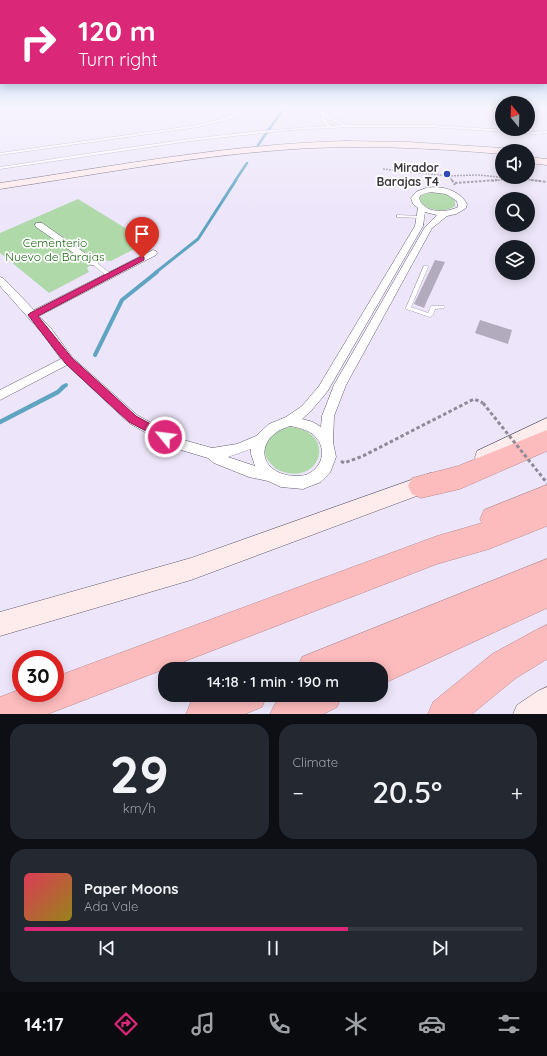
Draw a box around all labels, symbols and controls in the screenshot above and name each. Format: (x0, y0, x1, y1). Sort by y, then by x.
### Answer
text: 120 m (78, 13, 156, 48)
icon: right (12, 16, 64, 68)
text: Turn right (78, 48, 158, 71)
north arrow (495, 96, 535, 136)
map controls (495, 96, 535, 280)
button: sound (495, 144, 535, 184)
place label: Mirador Barajas T4 (376, 160, 439, 189)
marker: Mirador Barajas T4 (442, 169, 452, 179)
button: search (495, 192, 535, 232)
pin (125, 217, 159, 258)
icon: arrive (131, 223, 153, 245)
park label: Cementerio Nuevo de Barajas (5, 235, 105, 264)
button: layers (495, 240, 535, 280)
position arrow (144, 416, 186, 458)
speed limit sign: 30 (12, 650, 64, 702)
text: 14:18 · 1 min · 190 m (207, 672, 339, 691)
text: 29 (110, 741, 169, 806)
text: Climate (293, 754, 338, 770)
text: 20.5° (372, 773, 442, 811)
text: − (293, 779, 304, 807)
text: + (511, 779, 523, 807)
text: km/h (123, 800, 156, 816)
text: Paper Moons (84, 879, 179, 898)
text: Ada Vale (84, 898, 138, 914)
icon: previous (96, 937, 118, 959)
icon: pause (262, 937, 284, 959)
icon: next (429, 937, 451, 959)
icon: directions (112, 1010, 140, 1038)
icon: music (189, 1010, 217, 1038)
icon: phone (265, 1010, 293, 1038)
icon: climate (342, 1010, 370, 1038)
icon: car (418, 1010, 446, 1038)
icon: filters (495, 1010, 523, 1038)
text: 14:17 (24, 1013, 64, 1036)

